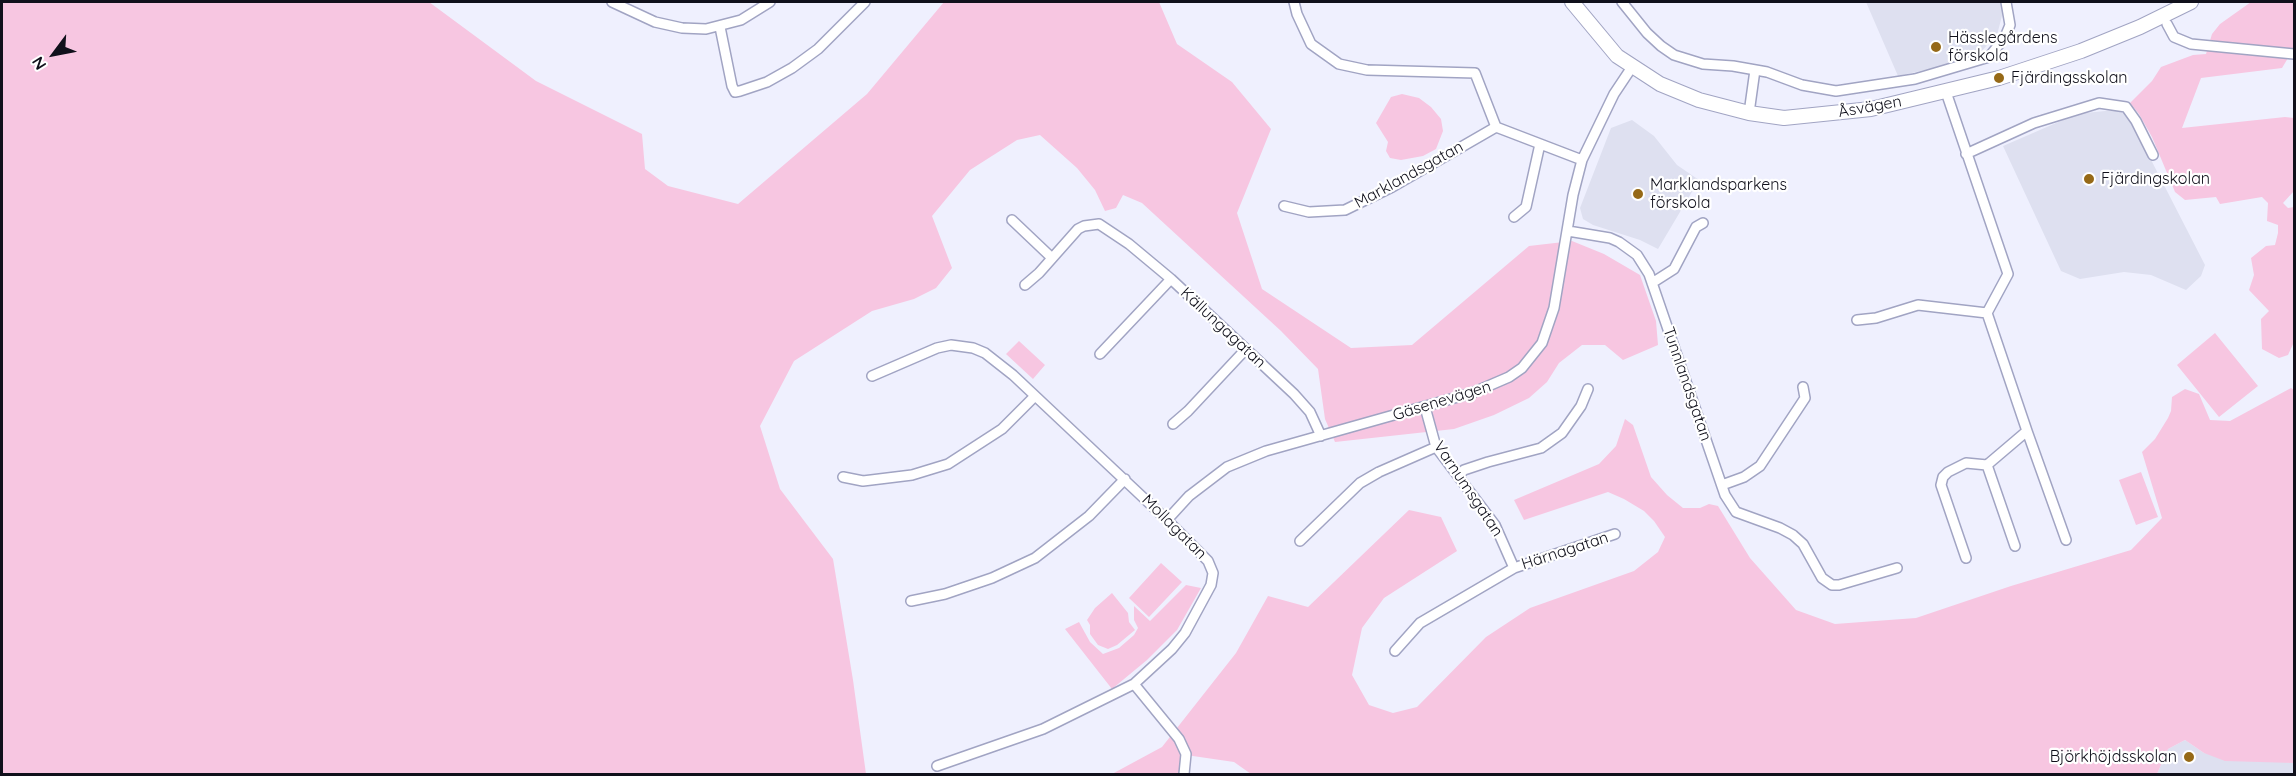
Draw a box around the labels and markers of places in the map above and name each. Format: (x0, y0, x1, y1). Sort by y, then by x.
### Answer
place label: Hässlegårdens förskola (1948, 28, 2058, 66)
marker: Hässlegårdens förskola (1929, 40, 1943, 54)
place label: Fjärdingsskolan (2011, 68, 2128, 88)
marker: Fjärdingsskolan (1992, 71, 2006, 85)
place label: Fjärdingskolan (2101, 169, 2210, 189)
marker: Fjärdingskolan (2082, 172, 2096, 186)
place label: Marklandsparkens förskola (1650, 175, 1787, 213)
marker: Marklandsparkens förskola (1631, 187, 1645, 201)
place label: Björkhöjdsskolan (2050, 747, 2177, 767)
marker: Björkhöjdsskolan (2182, 750, 2196, 764)

